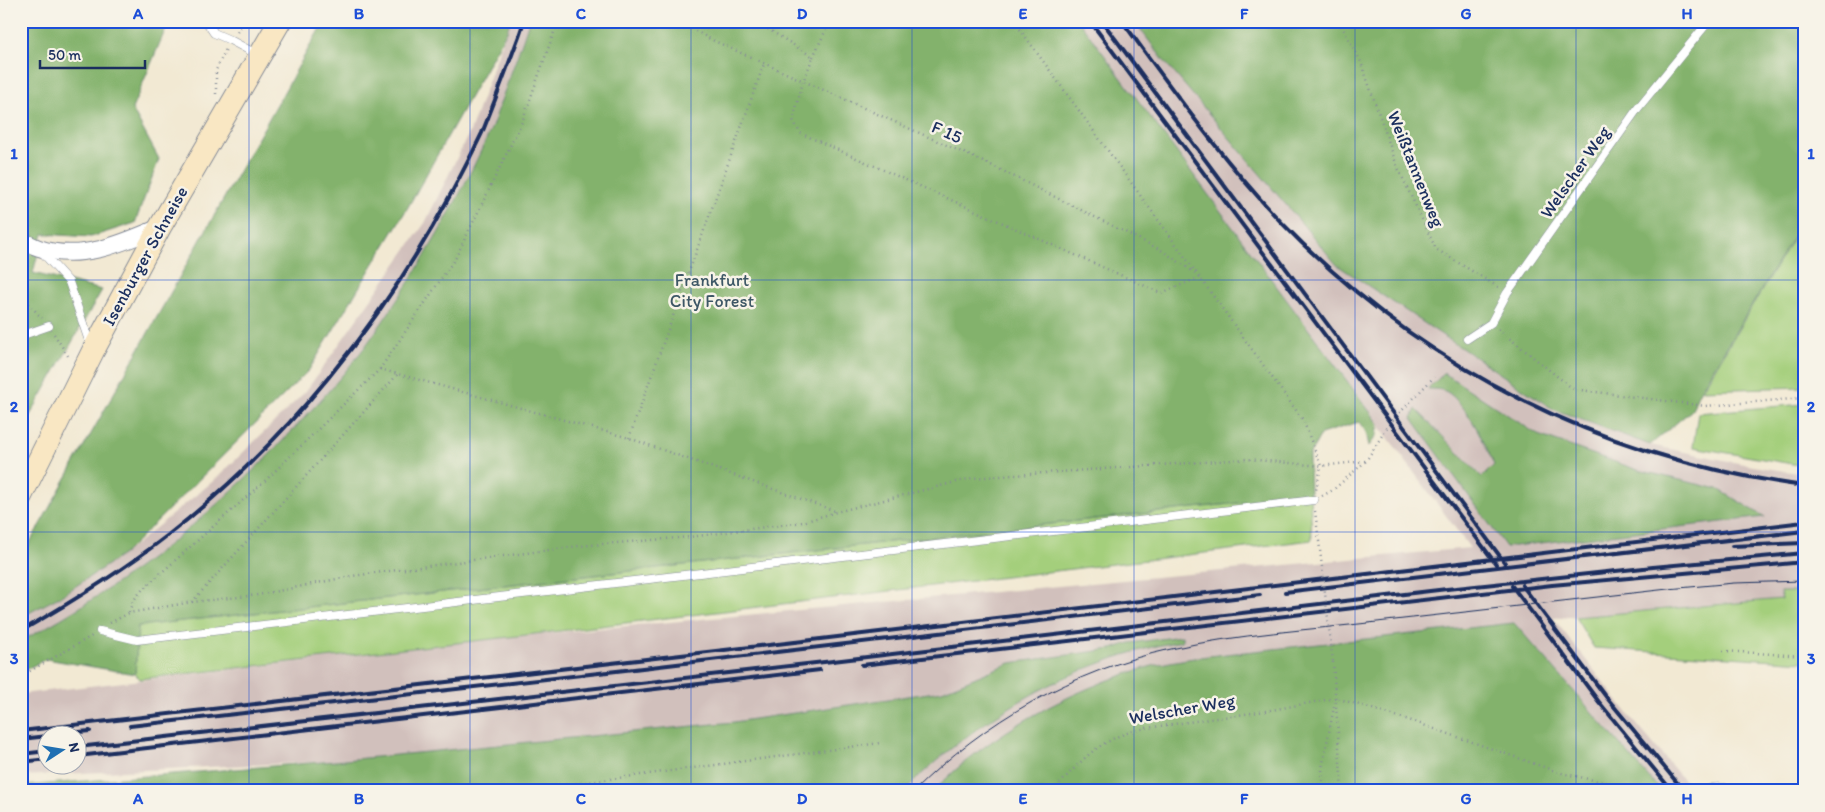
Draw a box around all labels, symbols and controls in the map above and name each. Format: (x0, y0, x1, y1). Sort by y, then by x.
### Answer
text: A (132, 4, 144, 23)
text: B (354, 4, 365, 23)
text: C (576, 4, 587, 23)
text: D (797, 4, 808, 23)
text: E (1019, 4, 1028, 23)
text: F (1240, 4, 1249, 23)
text: G (1460, 4, 1472, 23)
text: H (1681, 4, 1693, 23)
scale bar (40, 38, 145, 70)
text: 50 m (48, 46, 81, 64)
street label: Weißtannenweg (1383, 108, 1450, 231)
street label: F 15 (928, 116, 966, 148)
street label: Welscher Weg (1535, 121, 1615, 222)
text: 1 (10, 144, 18, 163)
text: 1 (1807, 144, 1815, 163)
street label: Isenburger Schneise (98, 182, 192, 330)
park label: Frankfurt City Forest (670, 269, 754, 312)
text: 2 (10, 397, 19, 416)
text: 2 (1807, 397, 1816, 416)
text: 3 (10, 649, 19, 668)
text: 3 (1807, 649, 1816, 668)
street label: Welscher Weg (1127, 689, 1237, 729)
north arrow (38, 724, 88, 774)
text: N (65, 741, 84, 754)
text: A (132, 789, 144, 808)
text: B (354, 789, 365, 808)
text: C (576, 789, 587, 808)
text: D (797, 789, 808, 808)
text: E (1019, 789, 1028, 808)
text: F (1240, 789, 1249, 808)
text: G (1460, 789, 1472, 808)
text: H (1681, 789, 1693, 808)

